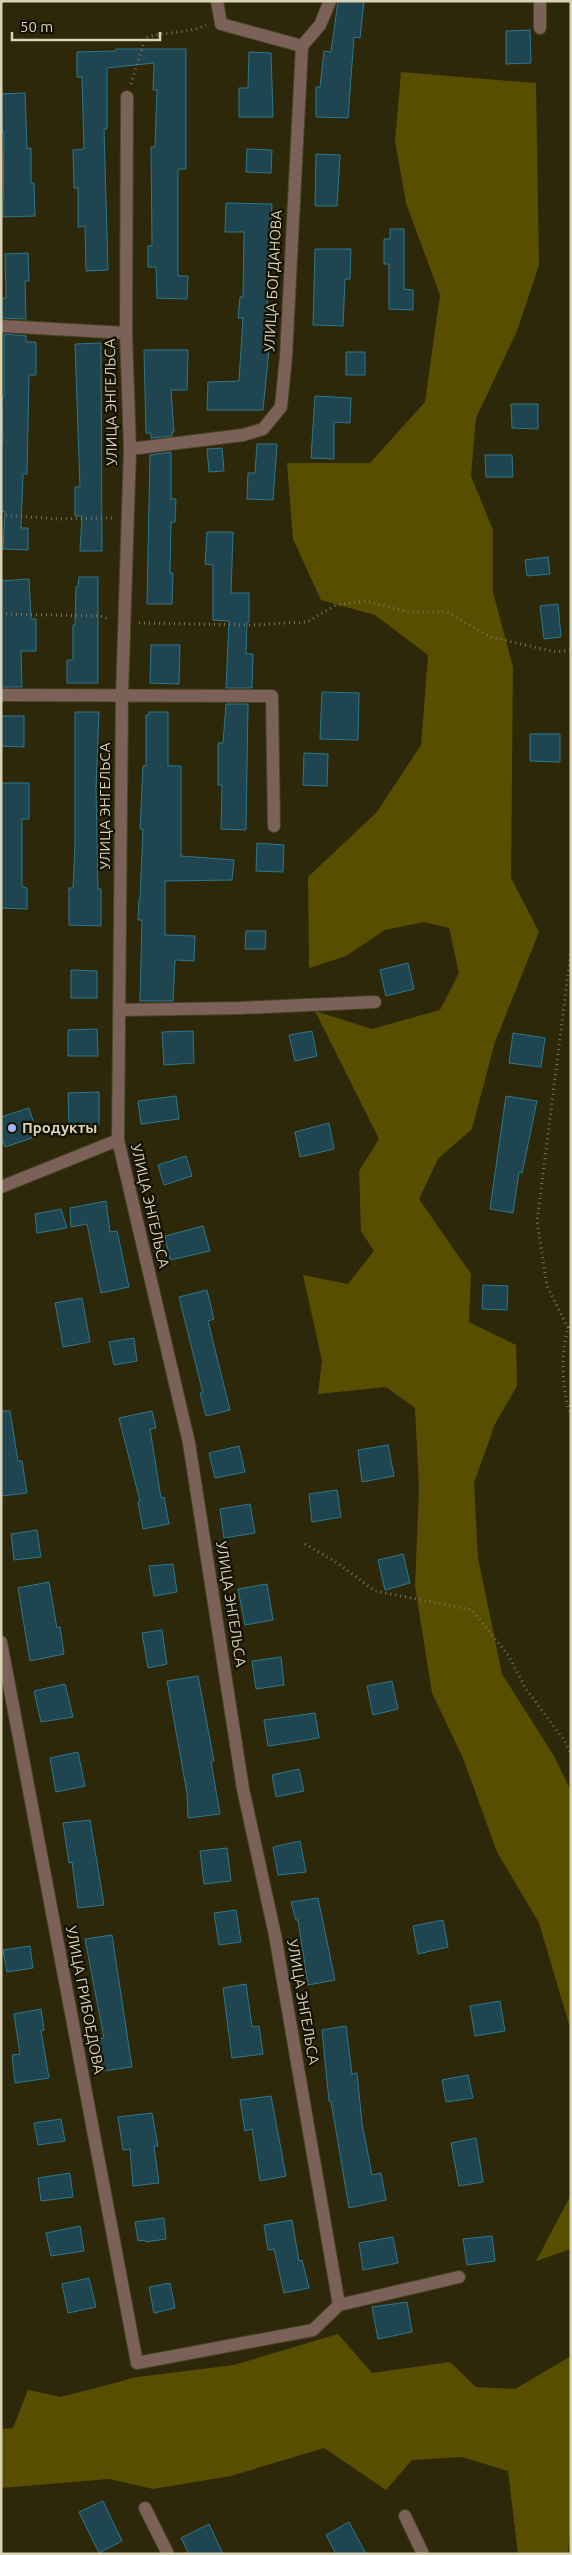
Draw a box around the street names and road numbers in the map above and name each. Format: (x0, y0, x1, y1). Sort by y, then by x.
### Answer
street label: УЛИЦА БОГДАНОВА (260, 209, 285, 353)
street label: УЛИЦА ЭНГЕЛЬСА (101, 338, 120, 466)
street label: УЛИЦА ЭНГЕЛЬСА (96, 742, 113, 870)
street label: УЛИЦА ЭНГЕЛЬСА (128, 1142, 173, 1270)
street label: УЛИЦА ЭНГЕЛЬСА (213, 1540, 250, 1668)
street label: УЛИЦА ГРИБОЕДОВА (63, 1924, 108, 2076)
street label: УЛИЦА ЭНГЕЛЬСА (284, 1938, 323, 2066)

